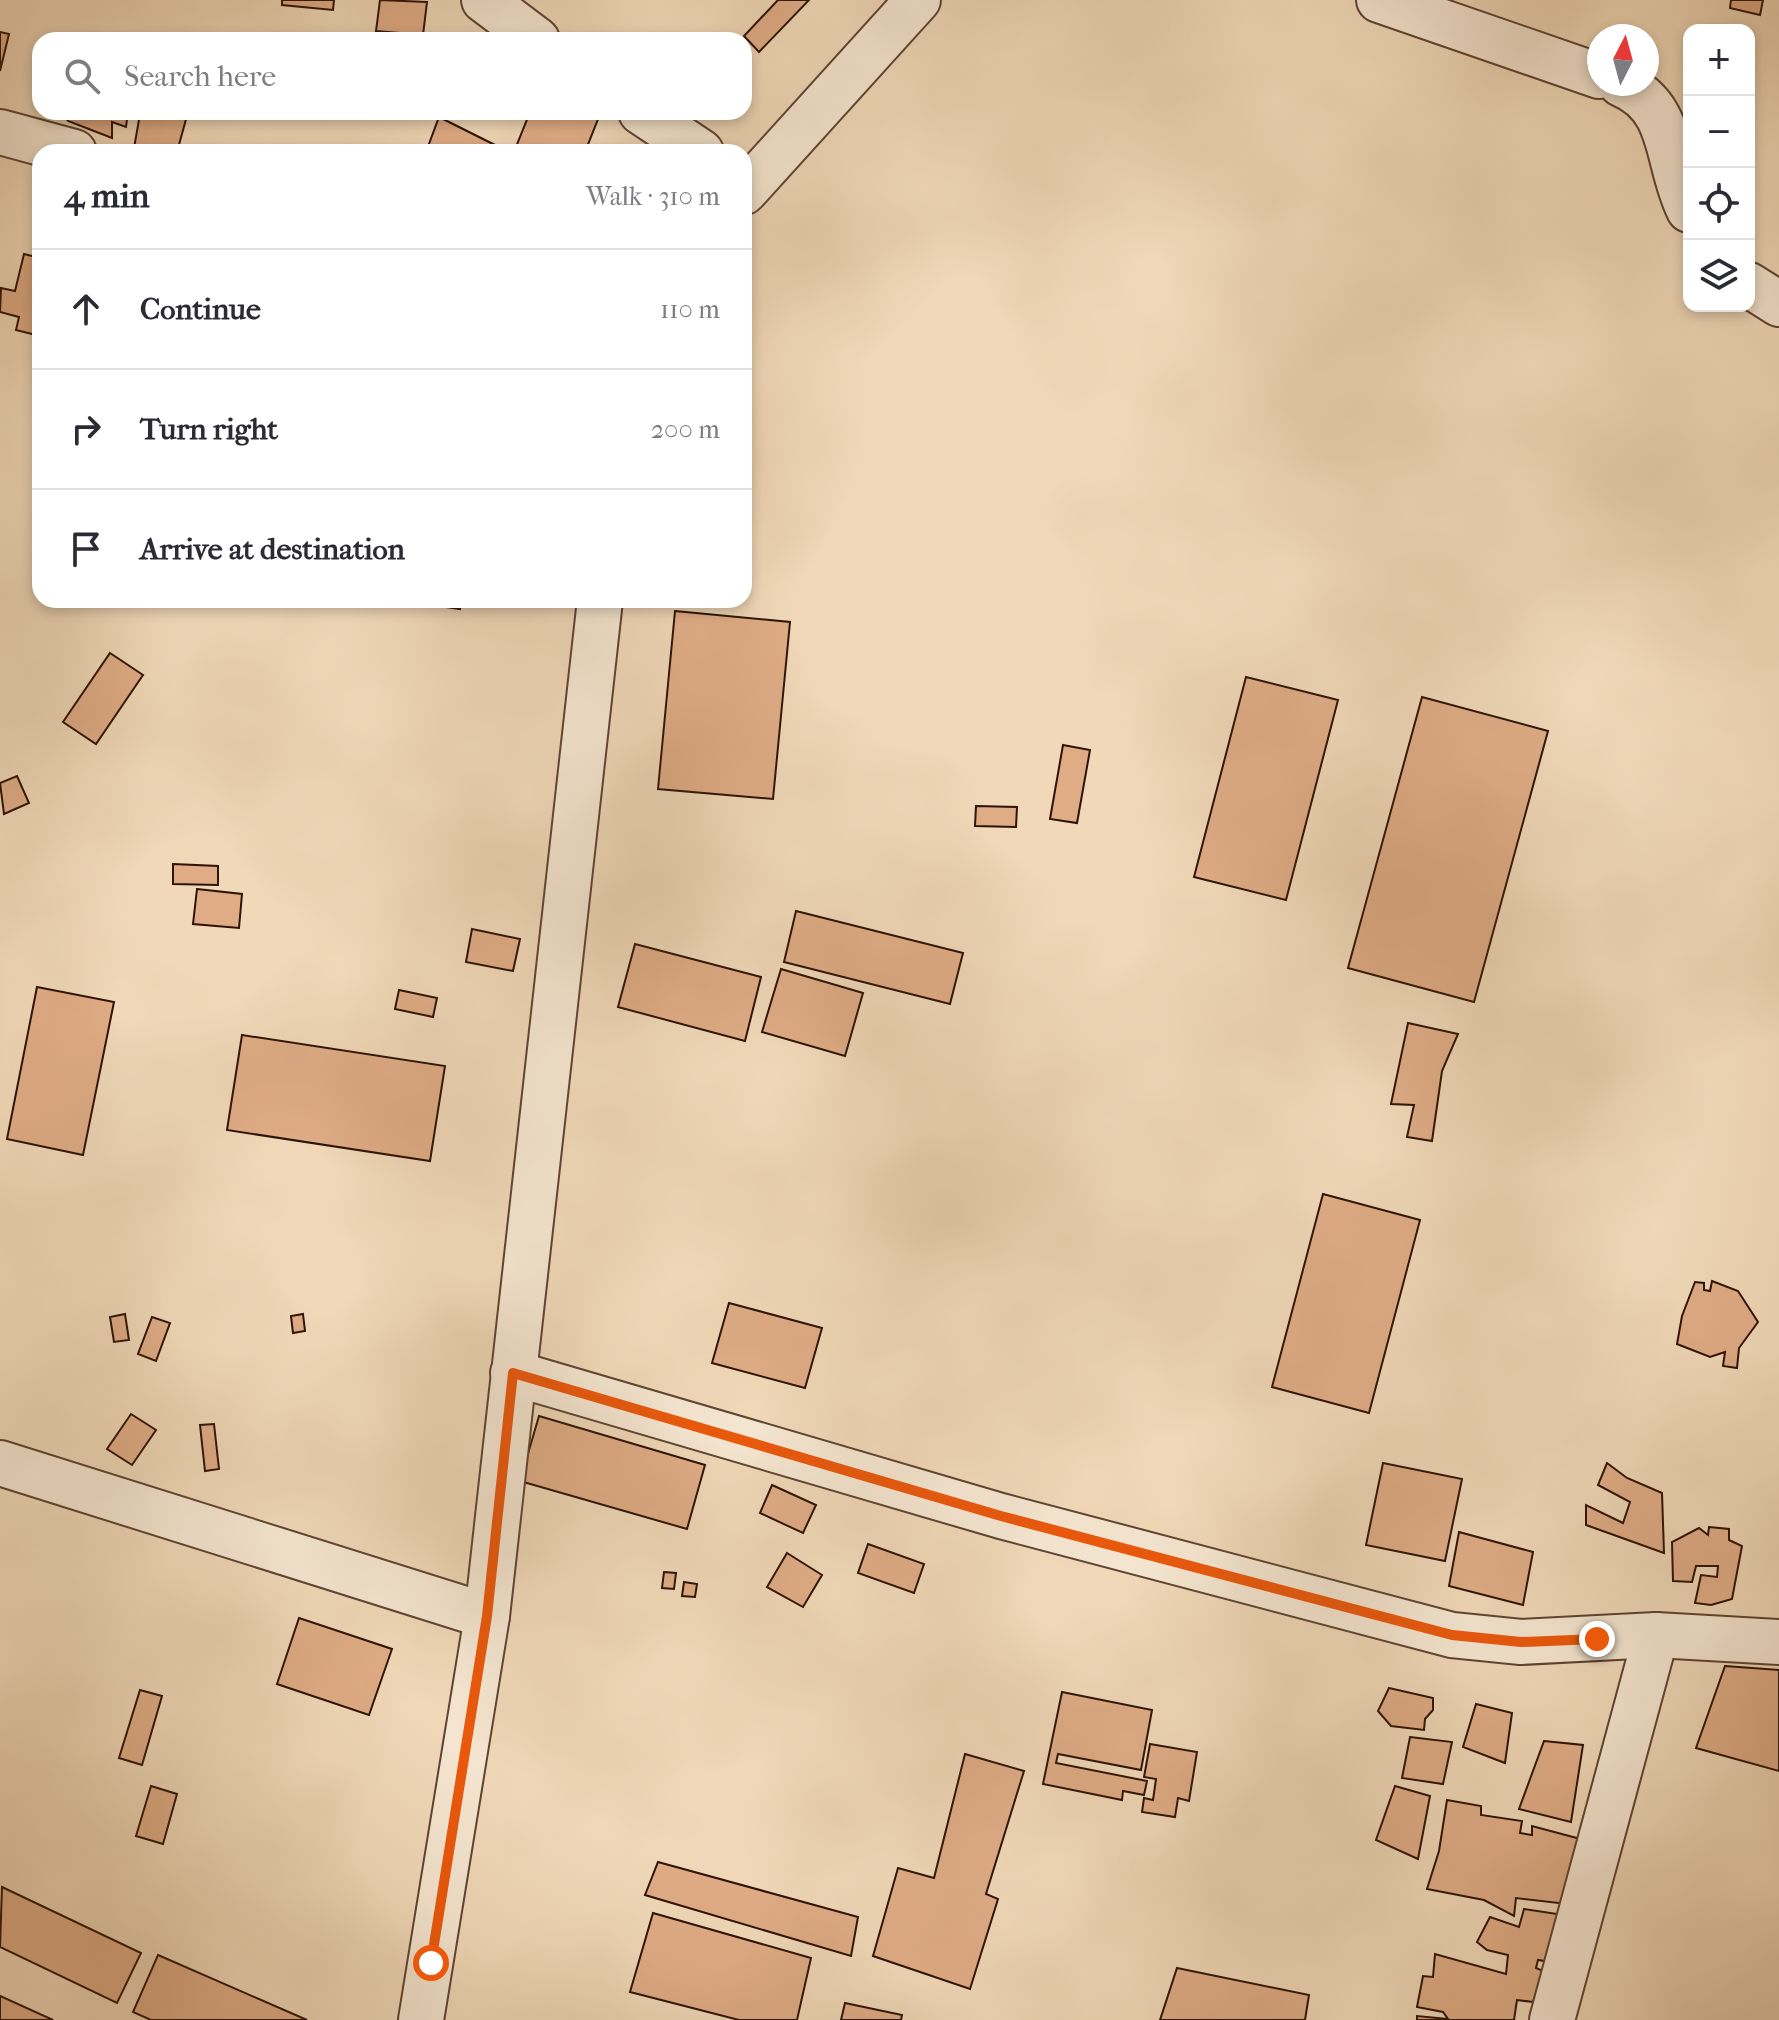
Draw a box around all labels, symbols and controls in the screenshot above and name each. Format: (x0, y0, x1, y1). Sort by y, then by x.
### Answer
north arrow (1587, 24, 1659, 96)
map controls (1683, 24, 1755, 312)
button: + (1683, 24, 1755, 96)
search box (32, 32, 752, 120)
icon: search (60, 54, 104, 98)
text: Search here (124, 59, 276, 94)
button: − (1683, 96, 1755, 168)
button: locate (1683, 168, 1755, 240)
text: 4 min (64, 176, 149, 216)
text: Walk · 310 m (586, 181, 720, 212)
button: layers (1683, 240, 1755, 312)
icon: ahead (64, 287, 108, 331)
text: Continue (140, 292, 261, 327)
text: 110 m (660, 294, 720, 325)
icon: right (64, 407, 108, 451)
text: Turn right (140, 412, 278, 447)
text: 200 m (651, 414, 720, 445)
icon: arrive (64, 527, 108, 571)
text: Arrive at destination (140, 532, 405, 567)
route end (1579, 1621, 1615, 1657)
route start (413, 1945, 449, 1981)

